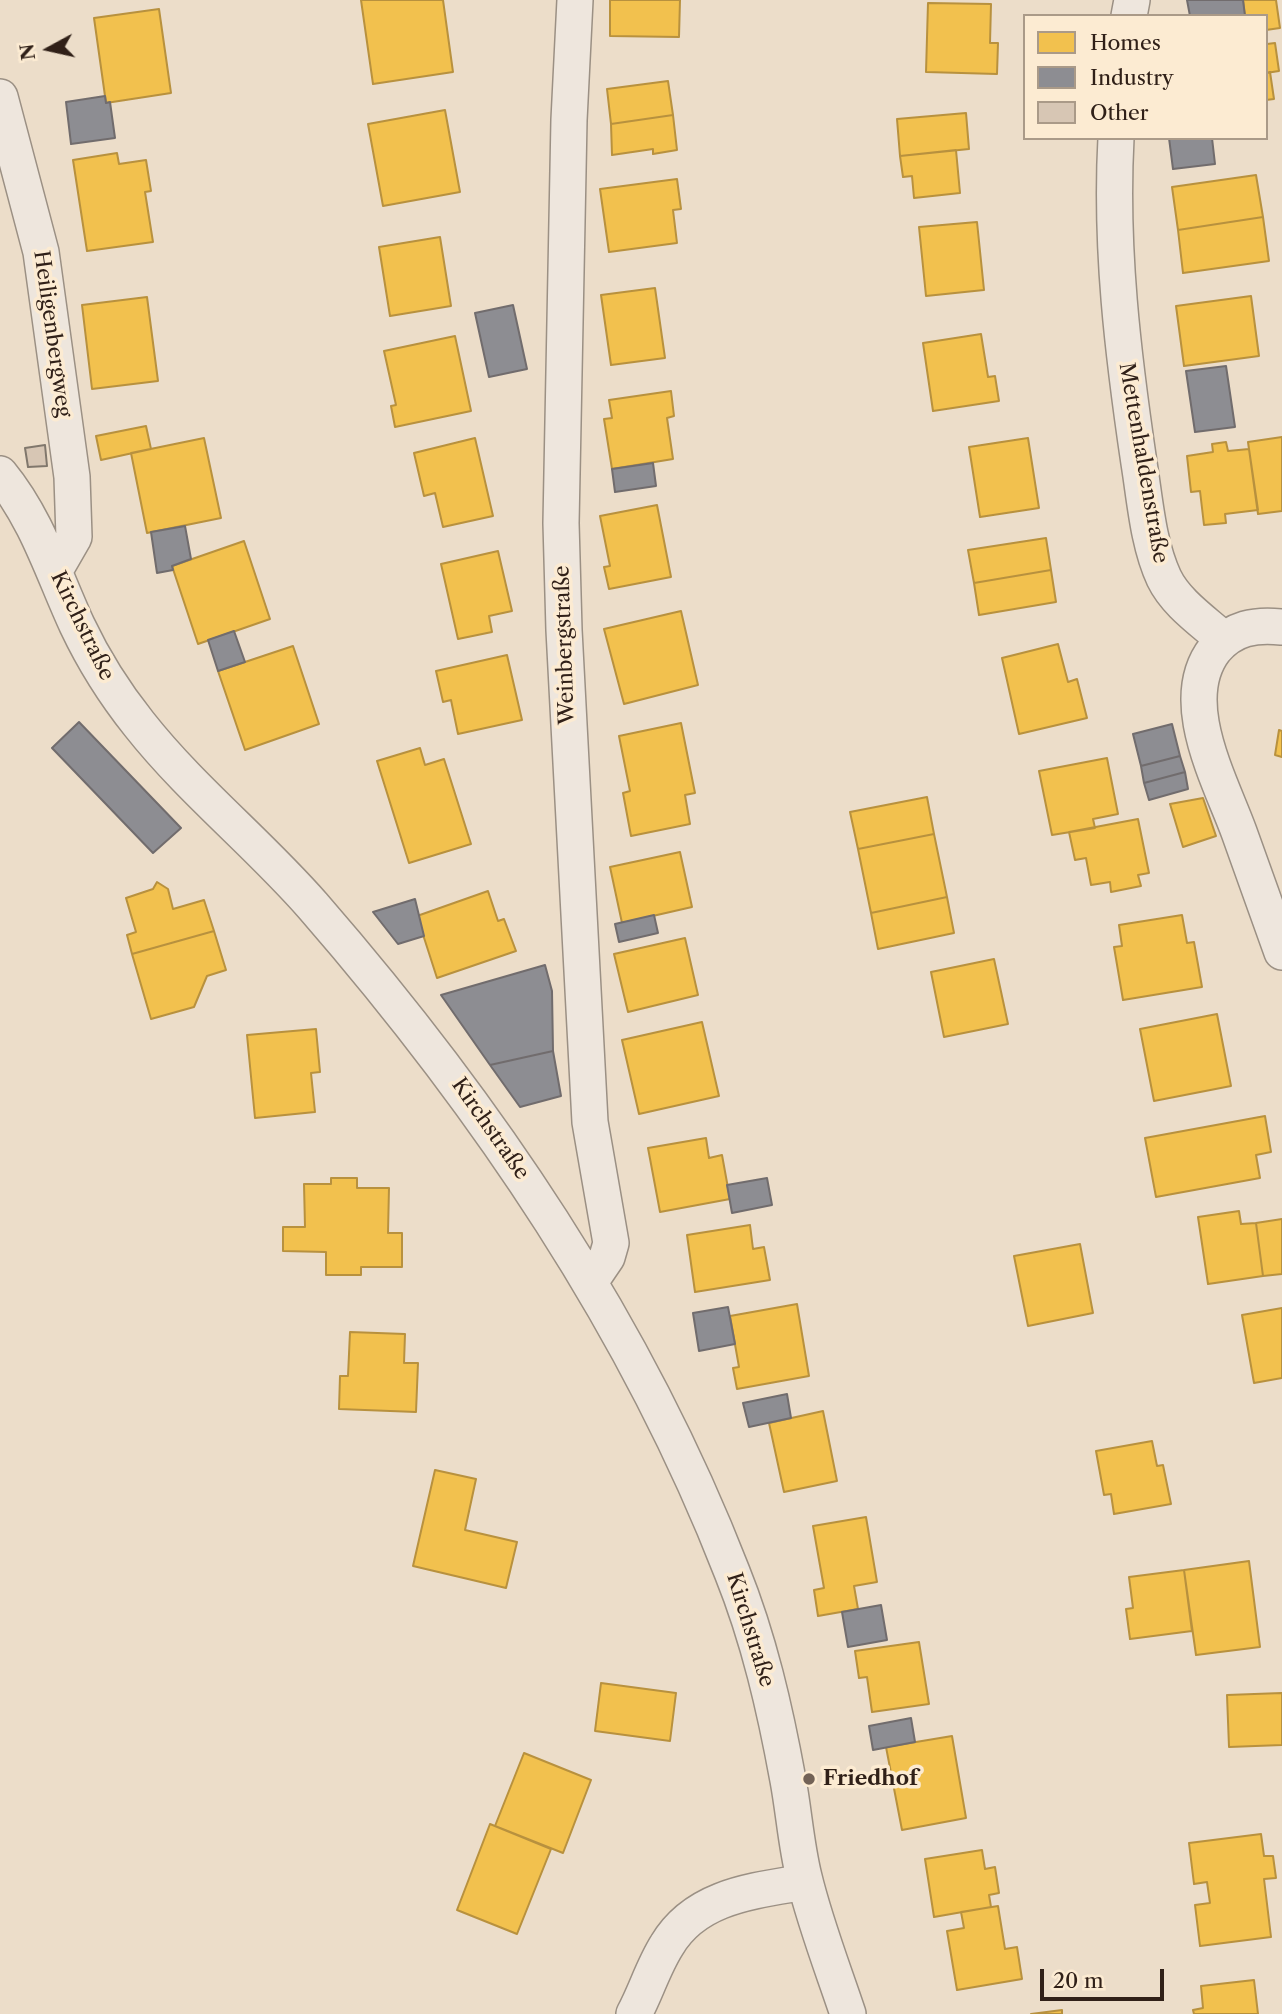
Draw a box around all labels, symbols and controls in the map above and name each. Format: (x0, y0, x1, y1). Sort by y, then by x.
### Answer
north arrow (14, 14, 84, 84)
legend (1023, 14, 1268, 140)
text: Homes (1090, 30, 1161, 55)
text: N (15, 42, 40, 62)
text: Industry (1090, 65, 1174, 90)
text: Other (1090, 100, 1149, 125)
street label: Heiligenbergweg (28, 249, 76, 419)
street label: Mettenhaldenstraße (1113, 361, 1173, 565)
street label: Weinbergstraße (550, 565, 580, 725)
street label: Kirchstraße (45, 567, 119, 685)
street label: Kirchstraße (446, 1073, 534, 1185)
street label: Kirchstraße (721, 1570, 779, 1690)
place label: Friedhof (823, 1766, 918, 1792)
marker: Friedhof (801, 1771, 817, 1787)
scale bar (1044, 1954, 1168, 1998)
text: 20 m (1053, 1968, 1104, 1993)

